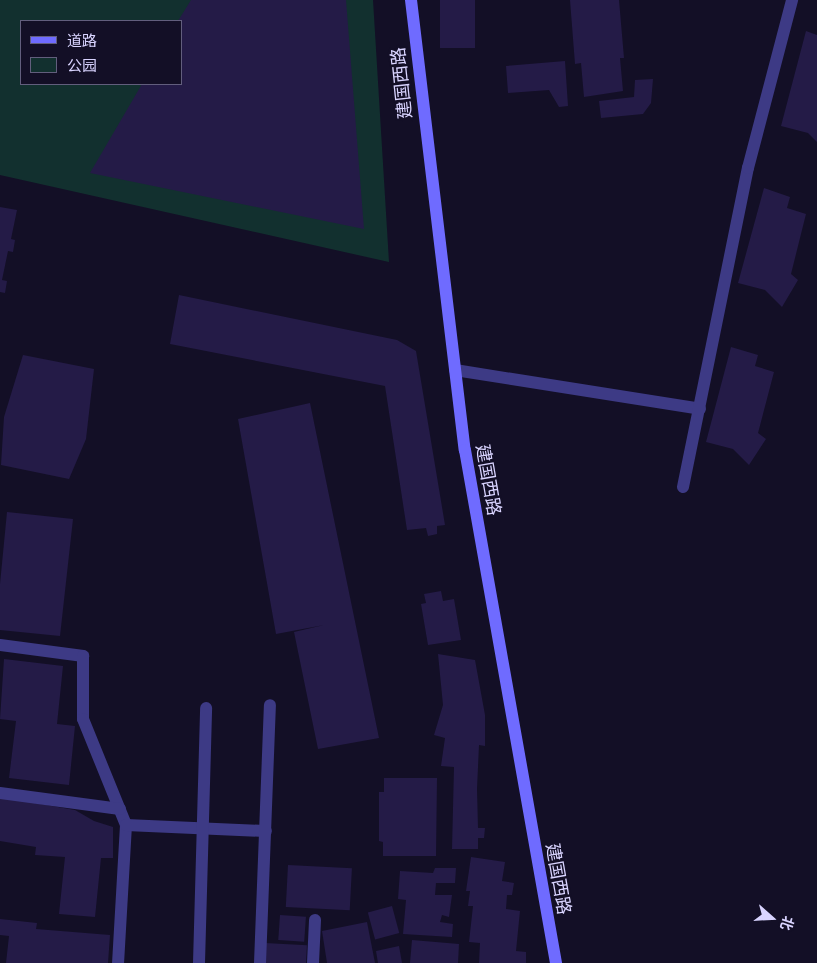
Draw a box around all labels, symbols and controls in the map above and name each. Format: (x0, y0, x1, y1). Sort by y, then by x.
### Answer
legend (20, 20, 182, 85)
text: 道路 (67, 32, 97, 50)
street label: 建国西路 (387, 46, 417, 120)
text: 公园 (67, 57, 97, 75)
street label: 建国西路 (471, 443, 505, 517)
street label: 建国西路 (541, 842, 575, 916)
north arrow (747, 893, 797, 943)
text: 北 (776, 914, 797, 932)

